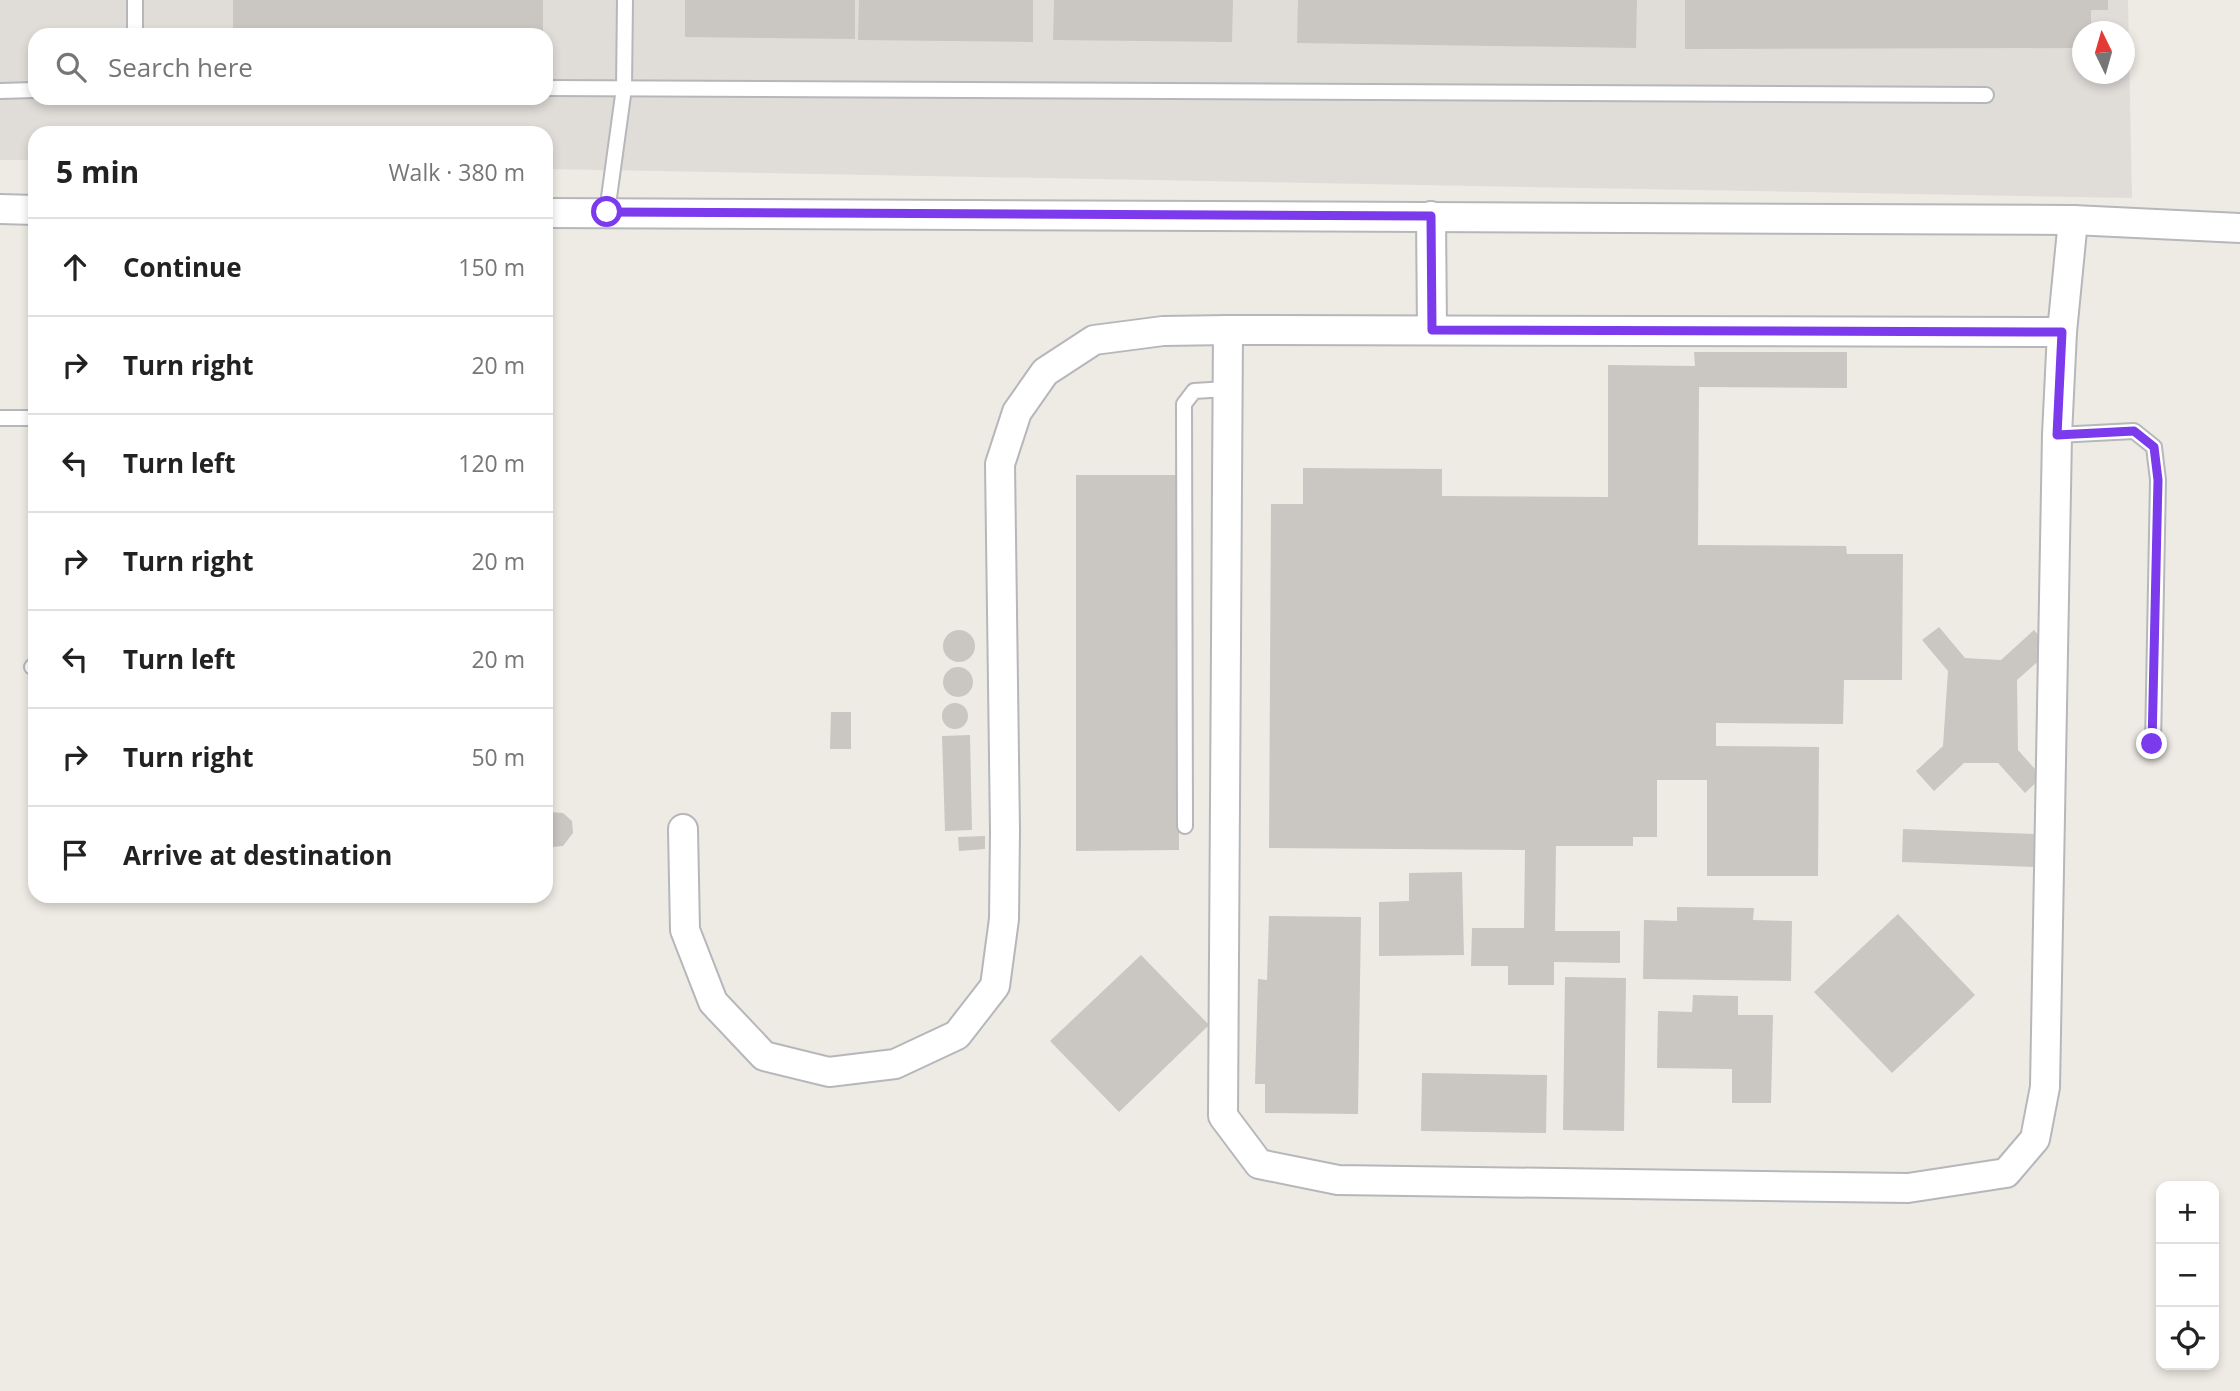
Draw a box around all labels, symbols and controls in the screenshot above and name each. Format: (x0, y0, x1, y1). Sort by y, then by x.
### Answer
north arrow (2072, 21, 2135, 84)
search box (28, 28, 553, 105)
icon: search (52, 48, 90, 86)
text: Search here (108, 49, 253, 85)
text: 5 min (56, 151, 139, 192)
text: Walk · 380 m (388, 156, 525, 188)
route start (591, 196, 622, 227)
icon: ahead (56, 248, 94, 286)
text: Continue (123, 249, 242, 285)
text: 150 m (458, 251, 525, 283)
icon: right (56, 346, 94, 384)
text: Turn right (123, 347, 254, 383)
text: 20 m (471, 349, 525, 381)
icon: left (56, 444, 94, 482)
text: Turn left (123, 445, 235, 481)
text: 120 m (458, 447, 525, 479)
icon: right (56, 542, 94, 580)
text: Turn right (123, 543, 254, 579)
text: 20 m (471, 545, 525, 577)
icon: left (56, 640, 94, 678)
text: Turn left (123, 641, 235, 677)
text: 20 m (471, 643, 525, 675)
route end (2136, 728, 2167, 759)
icon: right (56, 738, 94, 776)
text: Turn right (123, 739, 254, 775)
text: 50 m (471, 741, 525, 773)
icon: arrive (56, 836, 94, 874)
text: Arrive at destination (123, 837, 392, 873)
map controls (2156, 1181, 2219, 1370)
button: + (2156, 1181, 2219, 1244)
button: − (2156, 1244, 2219, 1307)
button: locate (2156, 1307, 2219, 1370)

